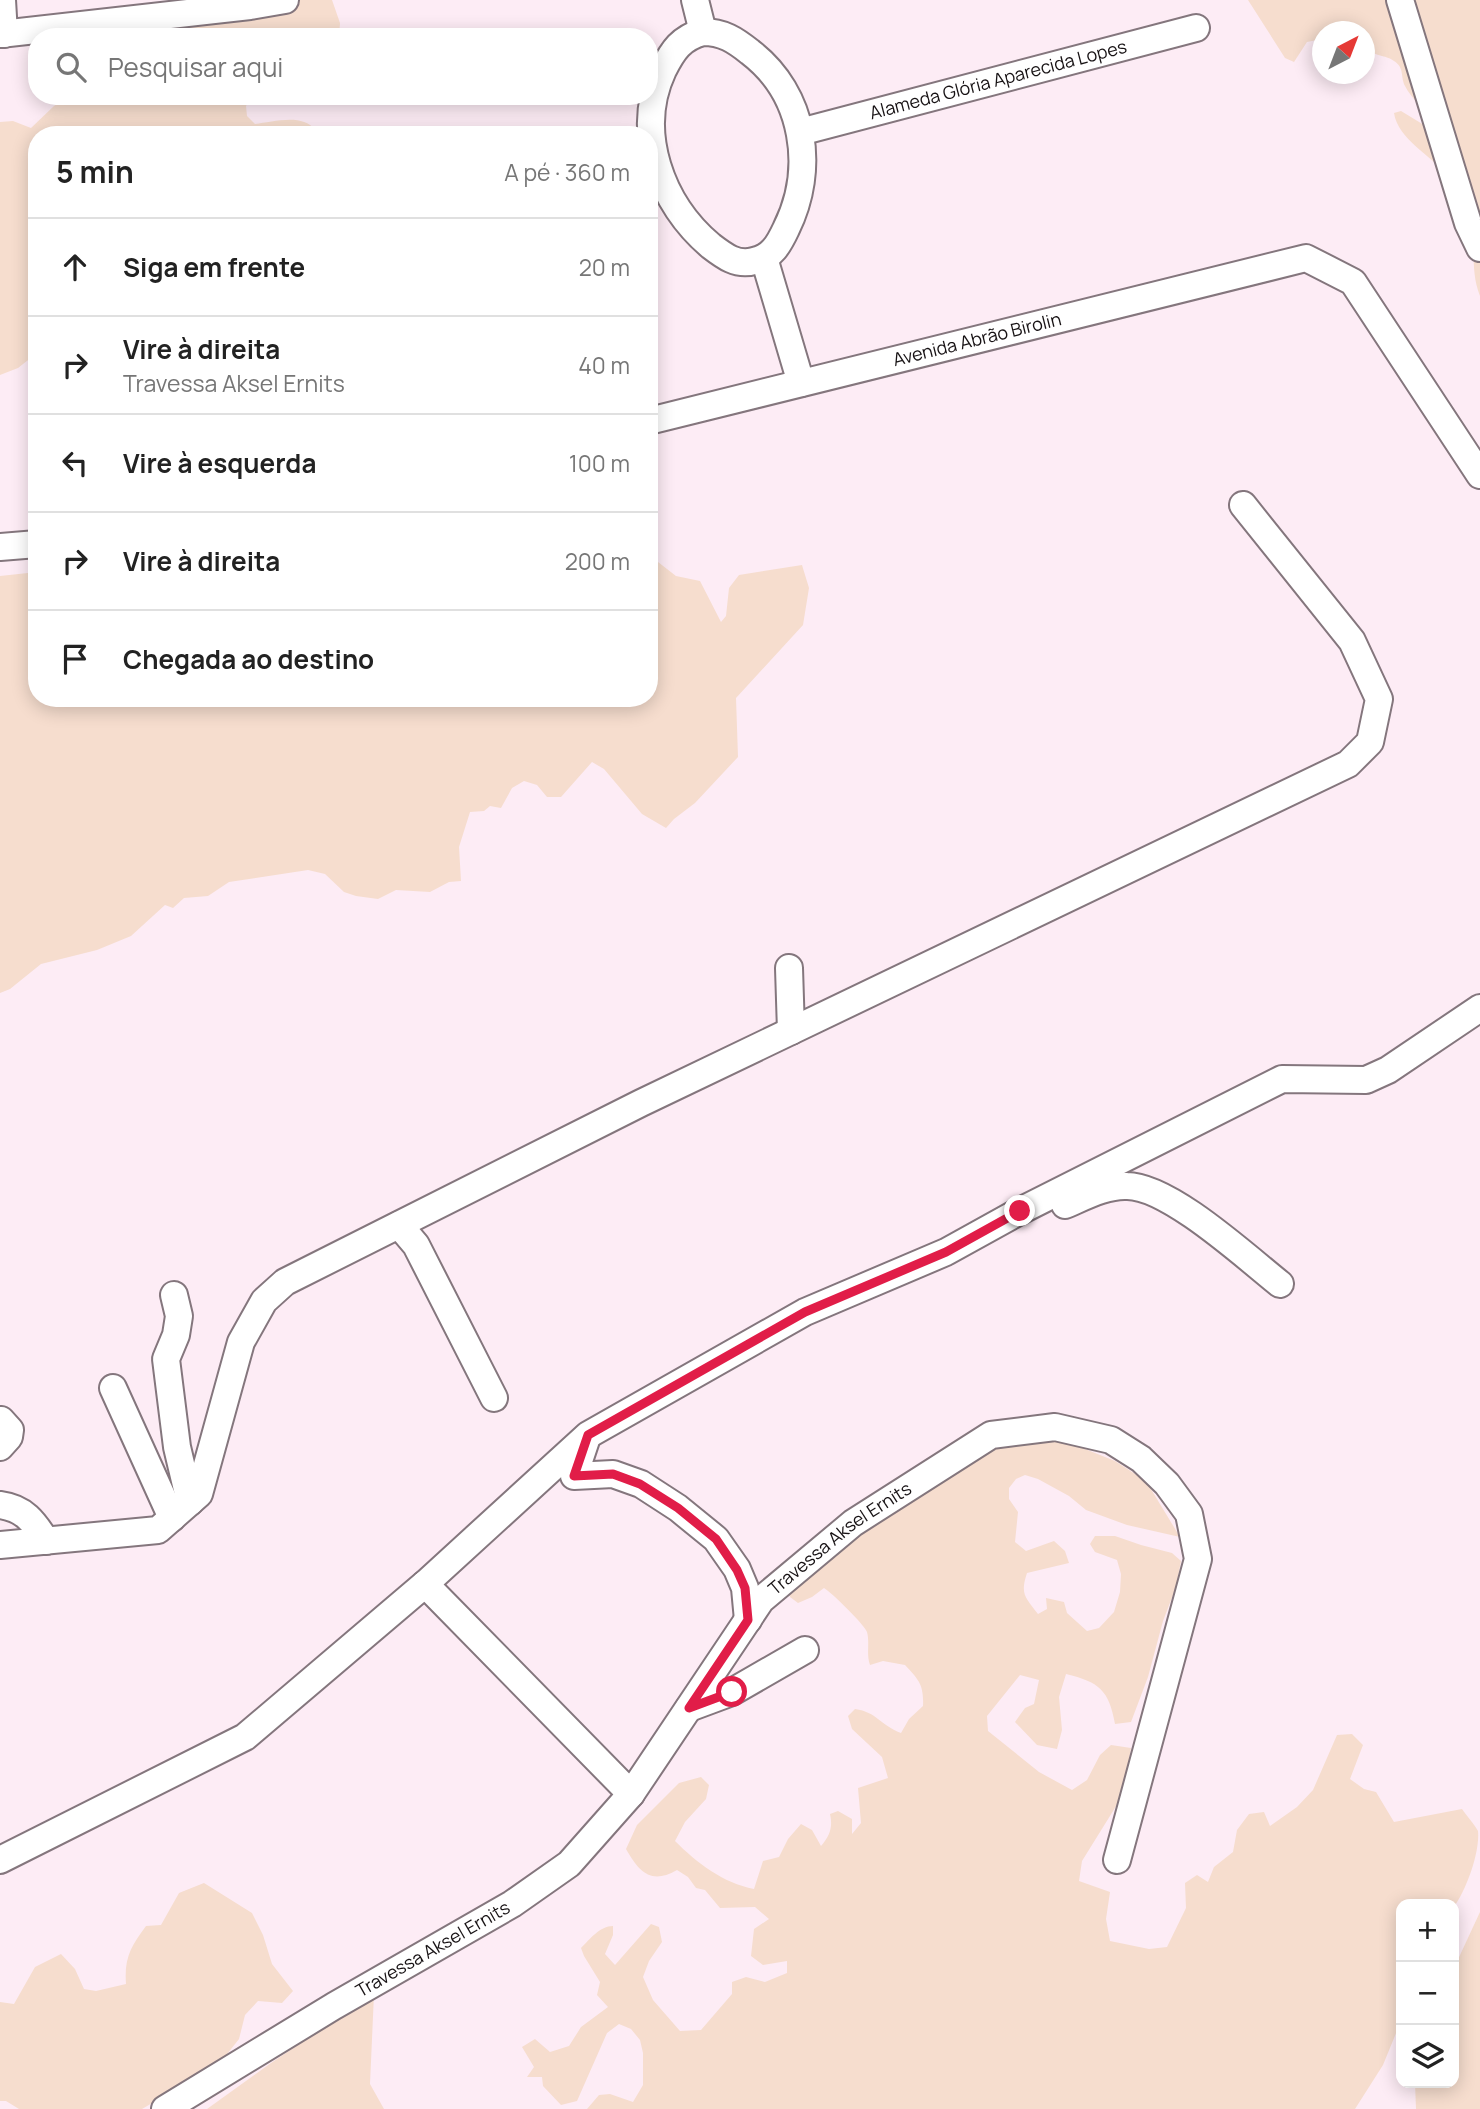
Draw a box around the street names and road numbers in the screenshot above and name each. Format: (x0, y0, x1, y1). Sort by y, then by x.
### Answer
street label: Alameda Glória Aparecida Lopes (867, 34, 1129, 124)
street label: Avenida Abrão Birolin (890, 306, 1064, 371)
street label: Travessa Aksel Ernits (763, 1476, 916, 1600)
street label: Travessa Aksel Ernits (351, 1895, 514, 2002)

